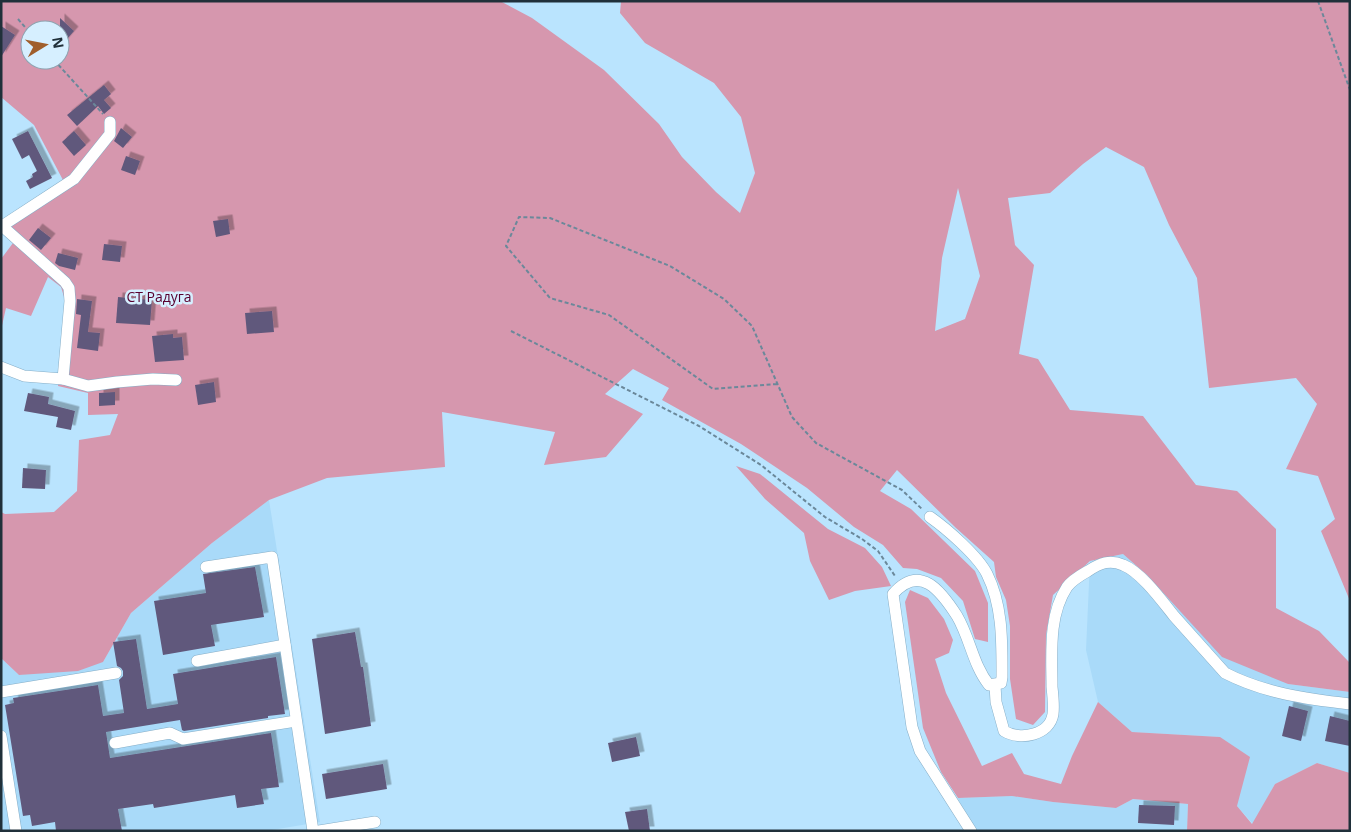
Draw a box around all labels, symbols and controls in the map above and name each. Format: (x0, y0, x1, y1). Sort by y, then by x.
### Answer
north arrow (20, 20, 70, 70)
text: N (48, 35, 69, 50)
park label: СТ Радуга (126, 287, 192, 306)

